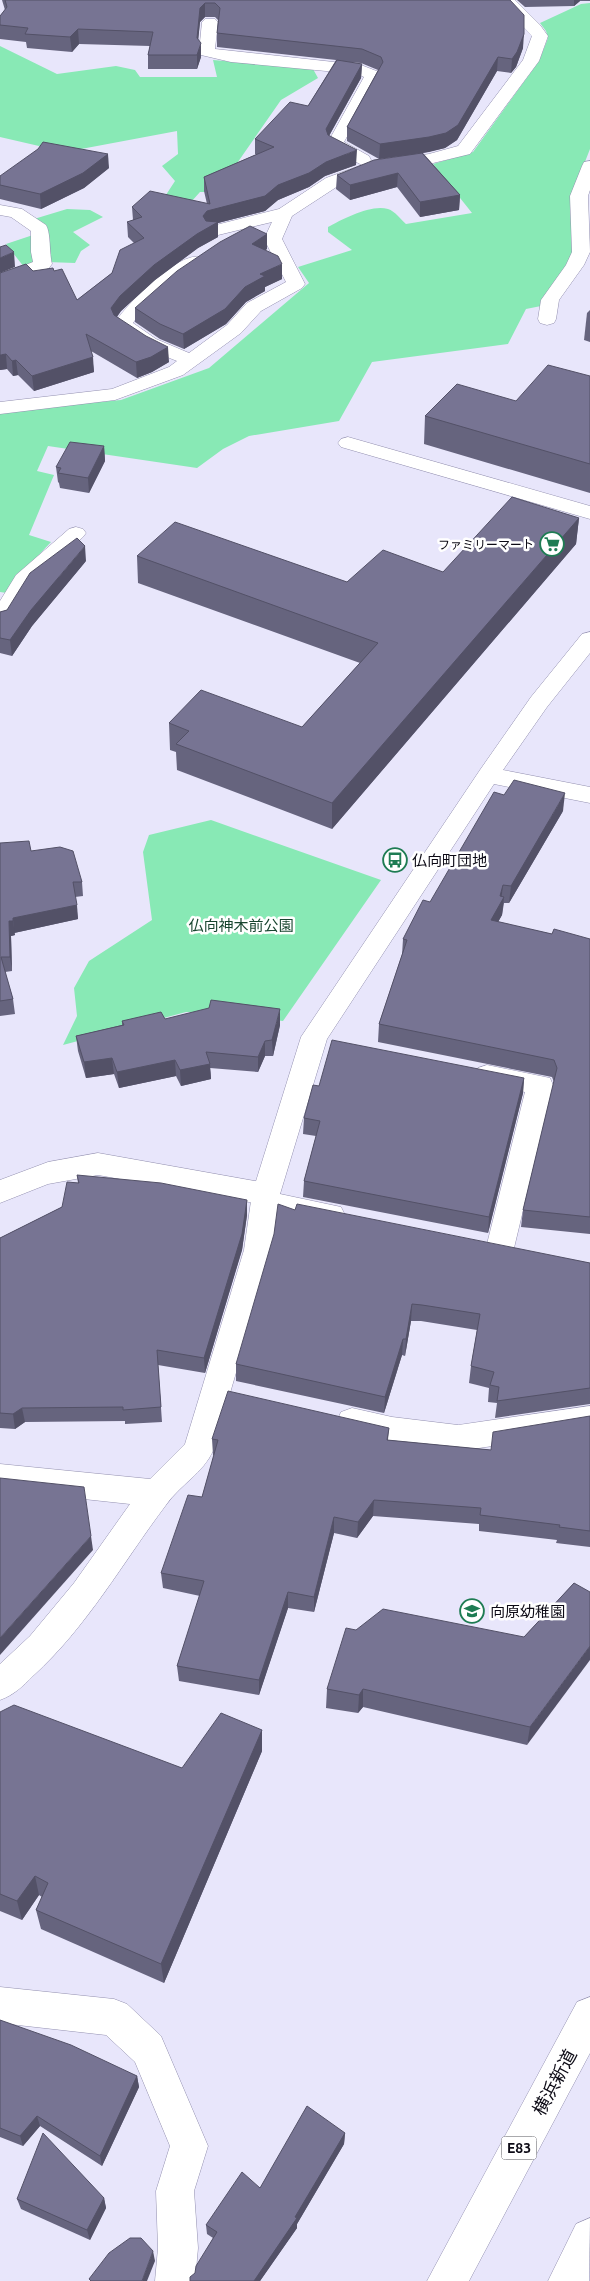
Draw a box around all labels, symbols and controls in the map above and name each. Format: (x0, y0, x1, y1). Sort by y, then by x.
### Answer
supermarket icon: ファミリーマート (539, 531, 565, 557)
place label: ファミリーマート (438, 538, 534, 551)
bus stop icon: 仏向町団地 (382, 847, 408, 873)
place label: 仏向町団地 (412, 852, 487, 869)
park label: 仏向神木前公園 (188, 917, 294, 934)
school or university icon: 向原幼稚園 (459, 1598, 485, 1624)
place label: 向原幼稚園 (490, 1603, 565, 1620)
street label: 横浜新道 (528, 2046, 580, 2118)
road number: E83 (502, 2136, 536, 2160)

